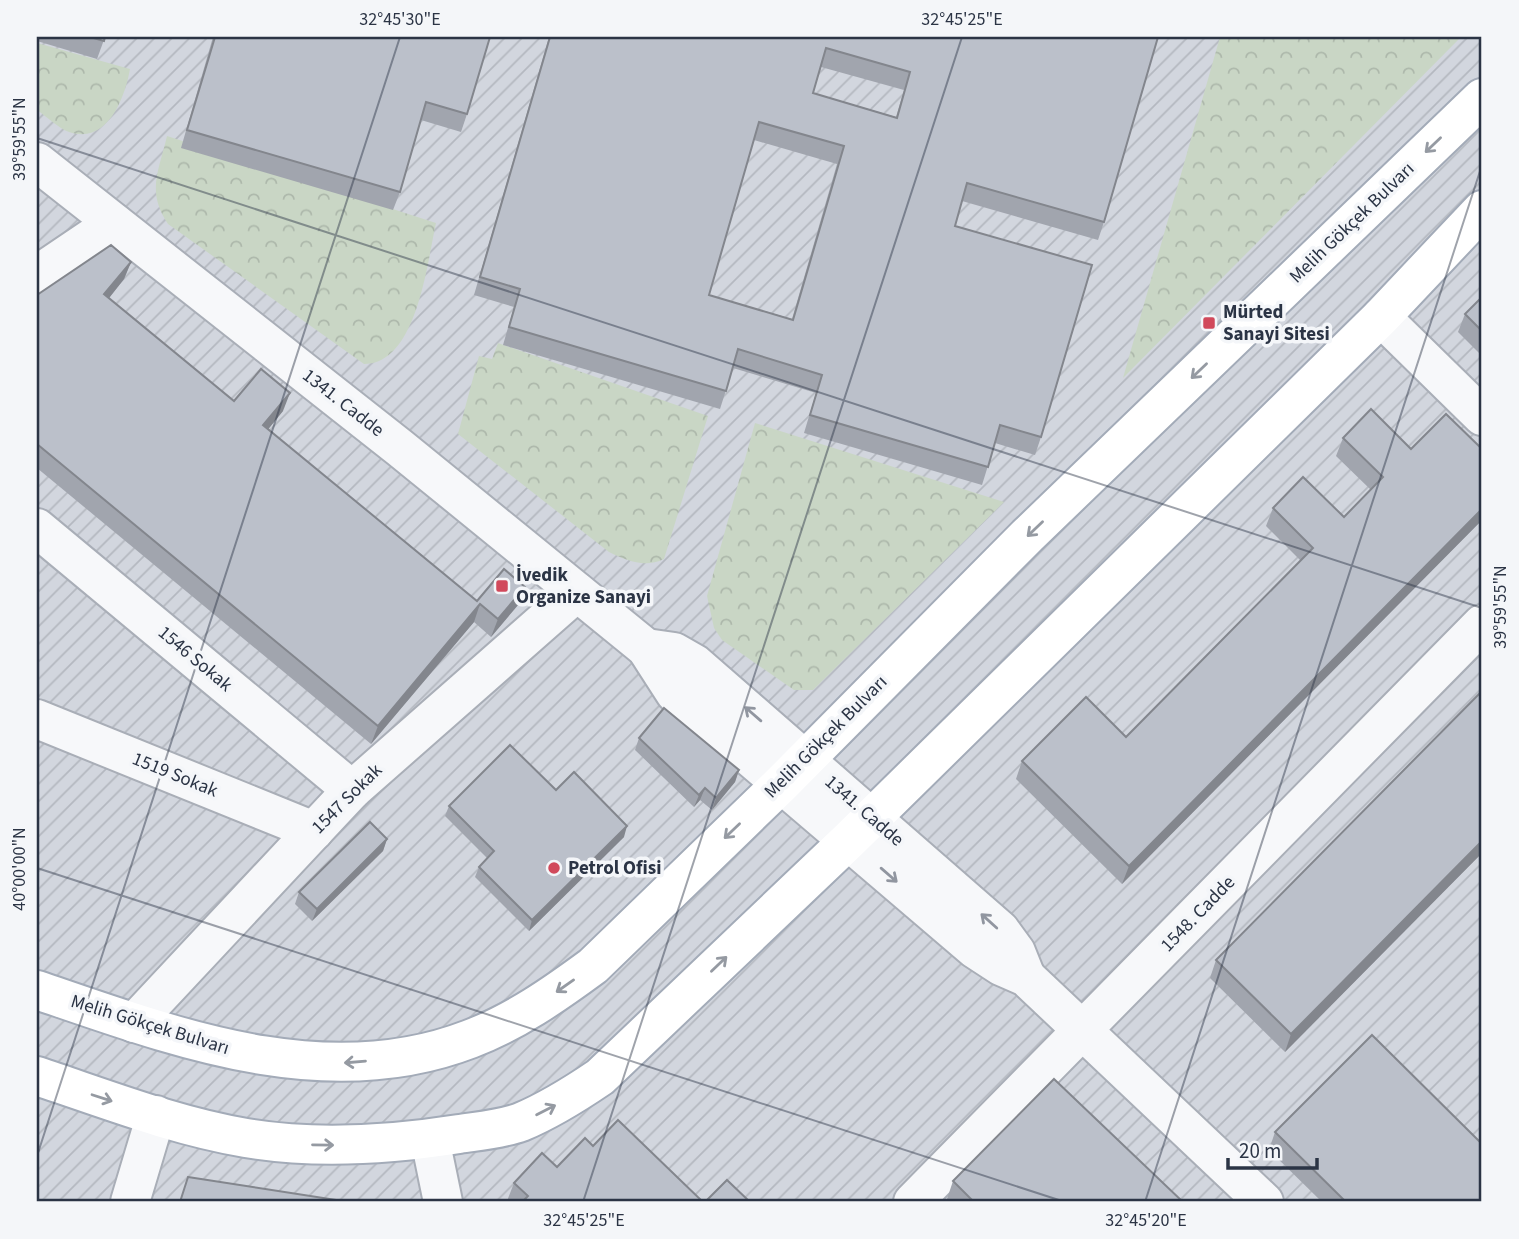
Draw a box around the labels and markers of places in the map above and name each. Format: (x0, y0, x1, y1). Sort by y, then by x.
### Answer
place label: Mürted Sanayi Sitesi (1223, 299, 1330, 348)
marker: Mürted Sanayi Sitesi (1201, 315, 1217, 331)
place label: İvedik Organize Sanayi (516, 562, 651, 611)
marker: İvedik Organize Sanayi (494, 578, 510, 594)
place label: Petrol Ofisi (568, 855, 661, 882)
marker: Petrol Ofisi (546, 860, 562, 876)

